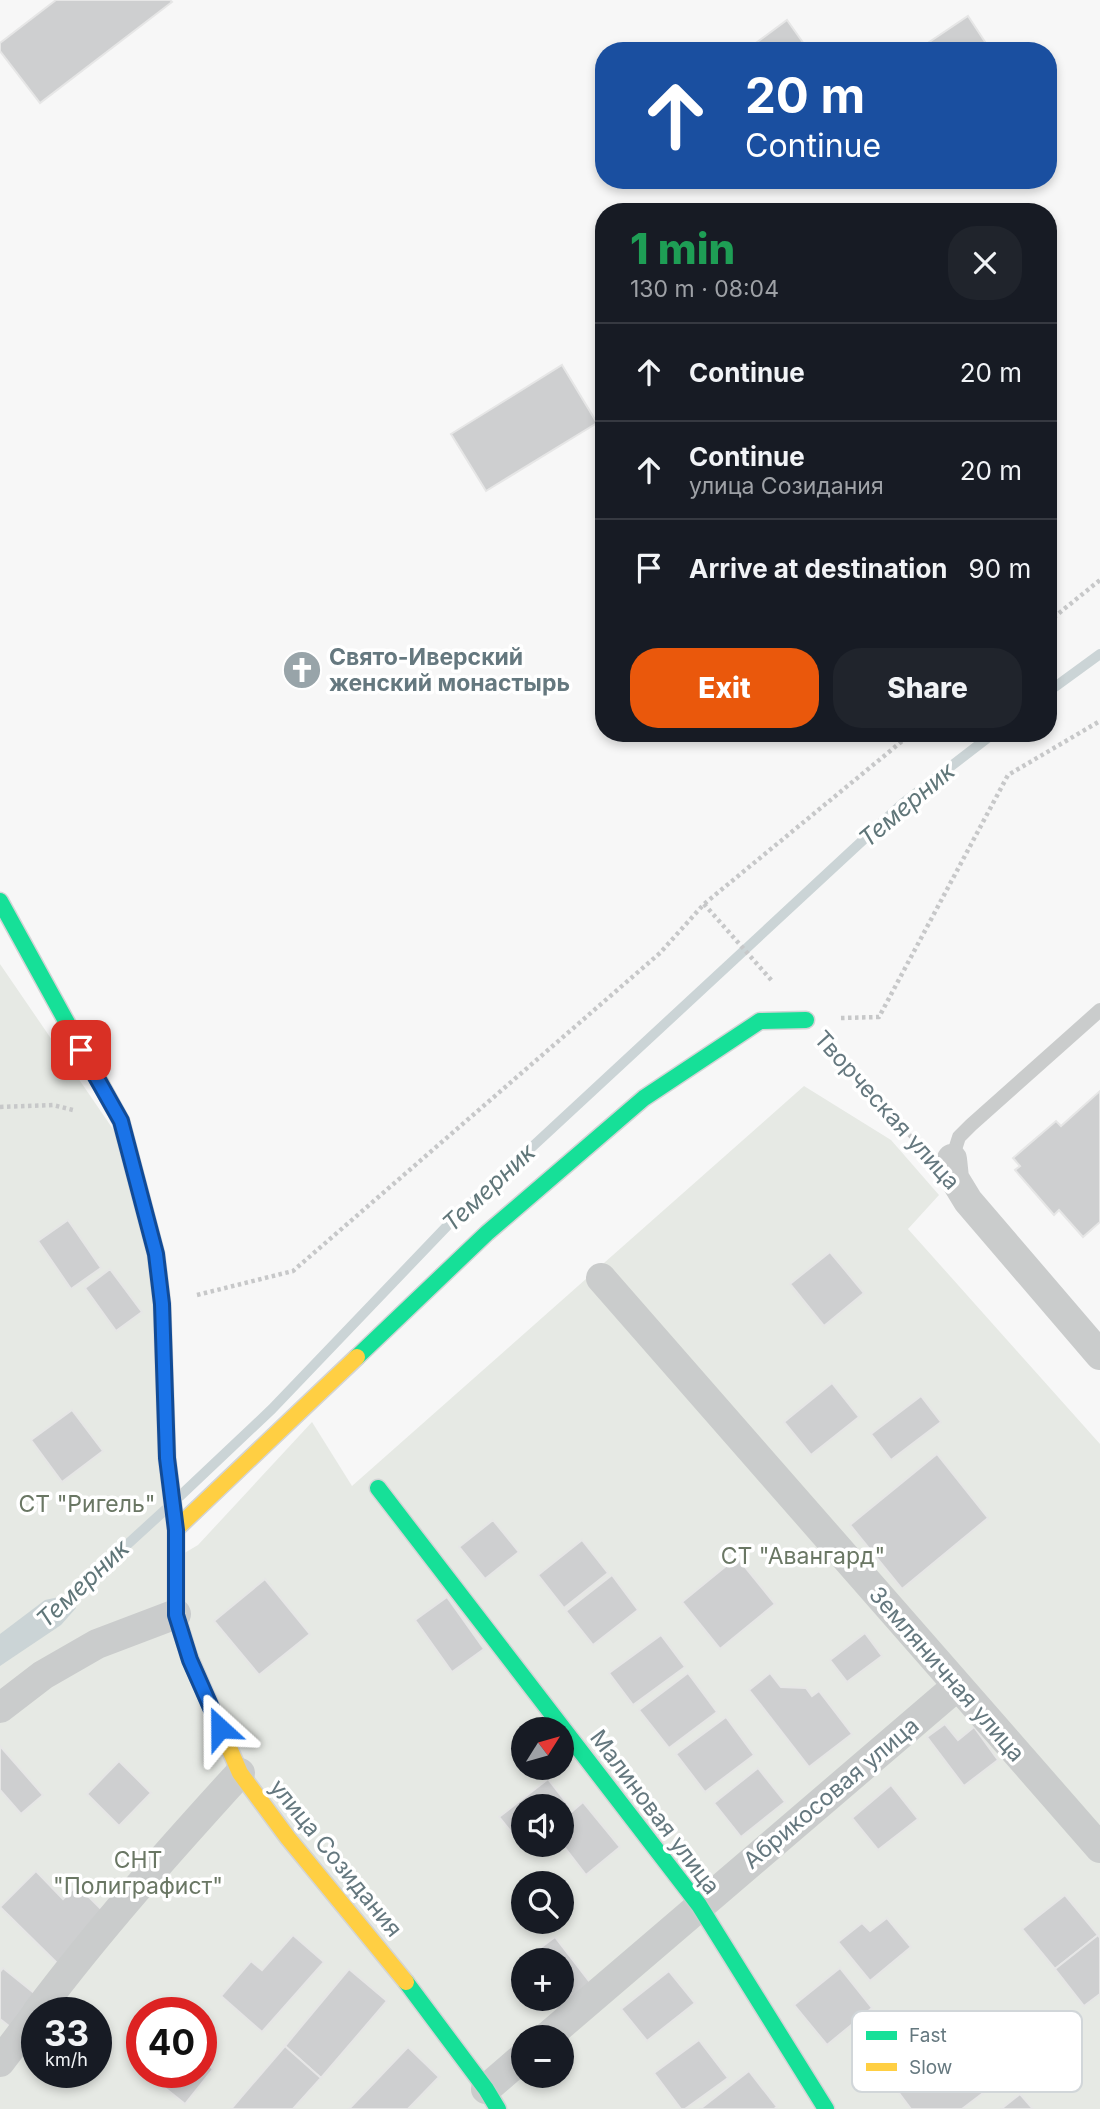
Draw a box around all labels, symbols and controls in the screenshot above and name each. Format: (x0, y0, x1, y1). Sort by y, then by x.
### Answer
text: 20 m (745, 66, 865, 125)
icon: ahead (630, 70, 721, 161)
text: Continue (745, 126, 881, 165)
text: 1 min (630, 223, 735, 274)
button: close (948, 226, 1022, 300)
text: 130 m · 08:04 (630, 275, 779, 303)
icon: ahead (630, 353, 668, 391)
text: Continue (689, 357, 805, 388)
text: 20 m (960, 357, 1022, 388)
text: Continue (689, 441, 805, 472)
icon: ahead (630, 451, 668, 489)
text: 20 m (960, 455, 1022, 486)
text: улица Созидания (689, 472, 884, 500)
icon: arrive (630, 549, 668, 587)
text: Arrive at destination (689, 553, 948, 584)
text: 90 m (969, 553, 1031, 584)
place label: Свято-Иверский женский монастырь (329, 643, 570, 697)
button: Exit (630, 648, 819, 728)
button: Share (833, 648, 1022, 728)
church icon: Свято-Иверский женский монастырь (281, 649, 323, 691)
water label: Темерник (853, 756, 961, 853)
pin (51, 1020, 111, 1080)
street label: Творческая улица (808, 1025, 966, 1195)
icon: arrive (62, 1031, 100, 1069)
water label: Темерник (436, 1137, 542, 1238)
park label: СТ "Ригель" (19, 1490, 155, 1518)
water label: Темерник (30, 1533, 136, 1634)
park label: СТ "Авангард" (721, 1542, 885, 1570)
street label: Земляничная улица (863, 1581, 1031, 1767)
position arrow (183, 1691, 257, 1765)
street label: Абрикосовая улица (738, 1711, 924, 1875)
north arrow (511, 1717, 574, 1780)
map controls (511, 1717, 574, 2088)
street label: Малиновая улица (584, 1724, 726, 1900)
street label: улица Созидания (264, 1774, 408, 1942)
button: sound (511, 1794, 574, 1857)
park label: СНТ "Полиграфист" (53, 1846, 223, 1900)
button: search (511, 1871, 574, 1934)
button: + (511, 1948, 574, 2011)
speed limit sign: 40 (126, 1997, 217, 2088)
legend (852, 2011, 1082, 2092)
text: 33 (44, 2012, 89, 2054)
text: Fast (909, 2024, 947, 2047)
button: − (511, 2025, 574, 2088)
text: km/h (45, 2049, 88, 2070)
text: Slow (909, 2056, 952, 2079)

